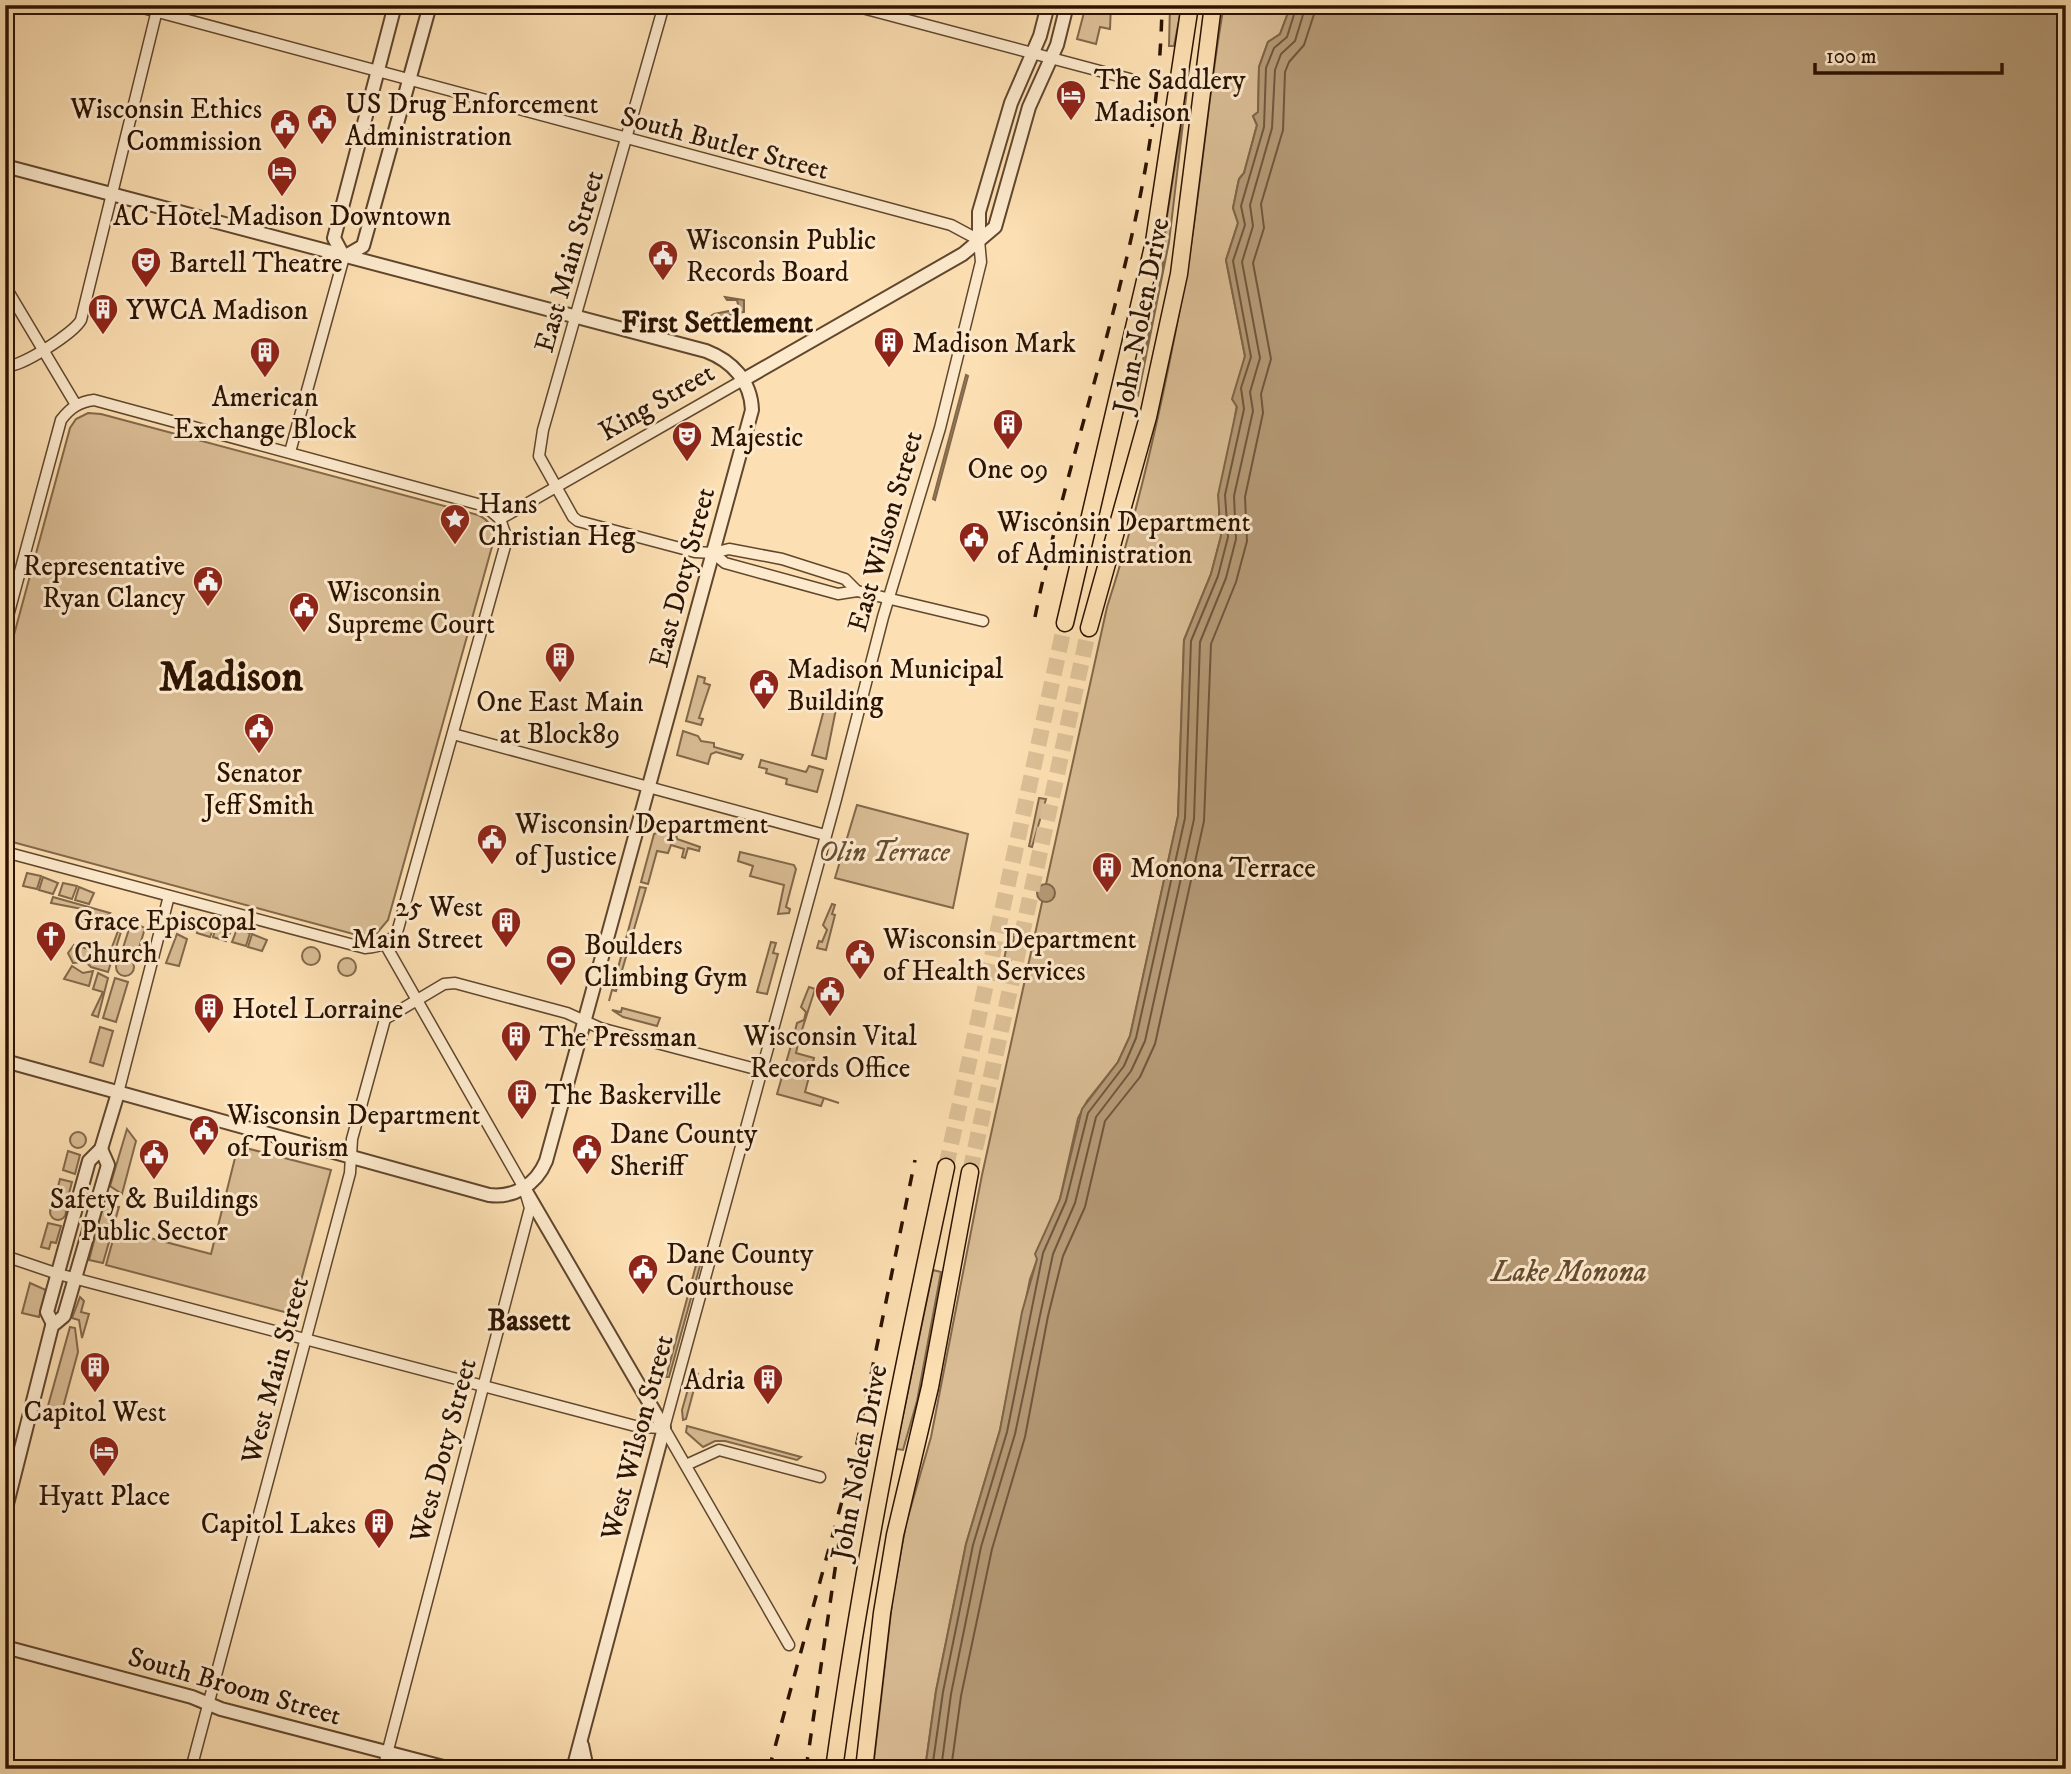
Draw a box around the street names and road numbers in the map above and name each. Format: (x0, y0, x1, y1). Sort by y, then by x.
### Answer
street label: South Butler Street (617, 99, 833, 188)
street label: East Main Street (527, 166, 612, 356)
street label: John Nolen Drive (1105, 215, 1178, 419)
street label: King Street (593, 355, 721, 449)
street label: East Wilson Street (840, 427, 931, 636)
street label: East Doty Street (642, 483, 723, 671)
street label: West Main Street (233, 1273, 317, 1469)
street label: West Wilson Street (593, 1331, 682, 1545)
street label: West Doty Street (402, 1354, 485, 1547)
street label: John Nolen Drive (823, 1362, 896, 1566)
street label: South Broom Street (124, 1639, 345, 1734)

